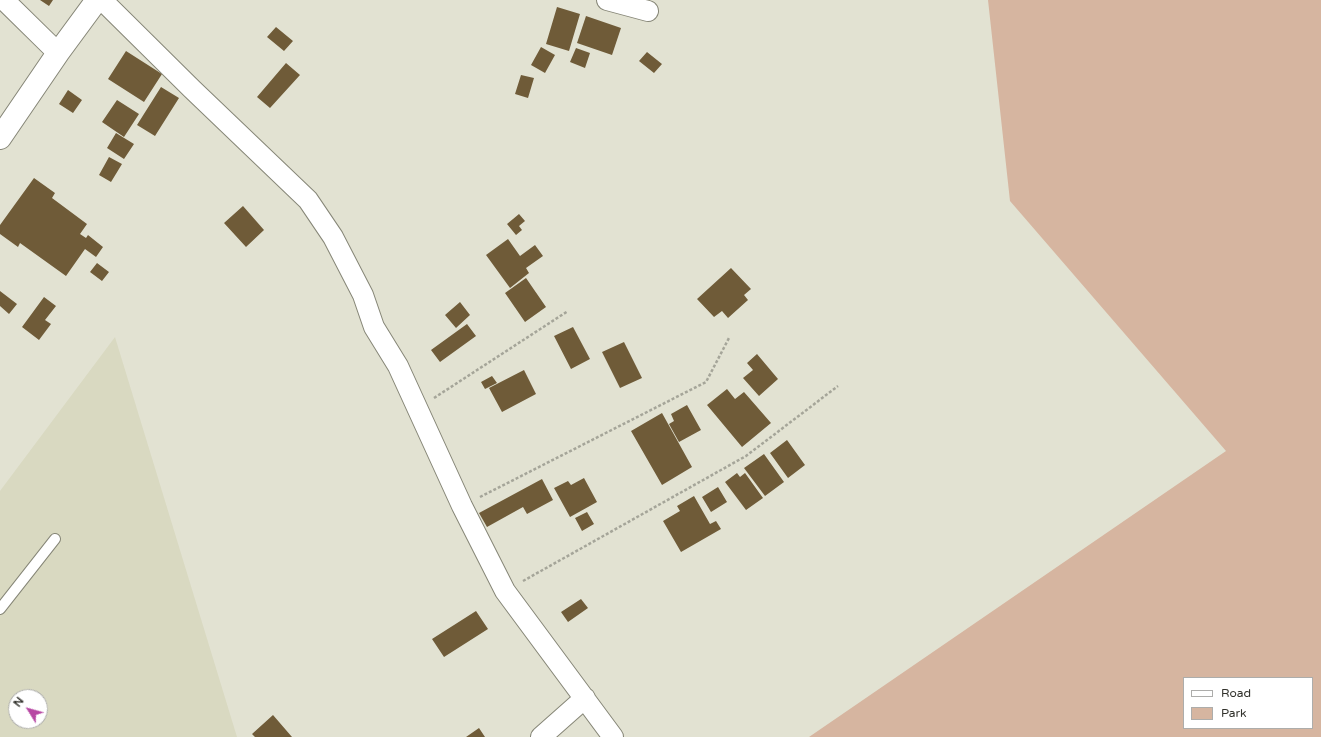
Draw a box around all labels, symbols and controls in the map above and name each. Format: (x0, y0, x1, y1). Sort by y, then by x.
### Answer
legend (1183, 677, 1313, 729)
text: Road (1221, 686, 1251, 700)
north arrow (8, 689, 48, 729)
text: N (11, 695, 27, 710)
text: Park (1221, 706, 1247, 720)

